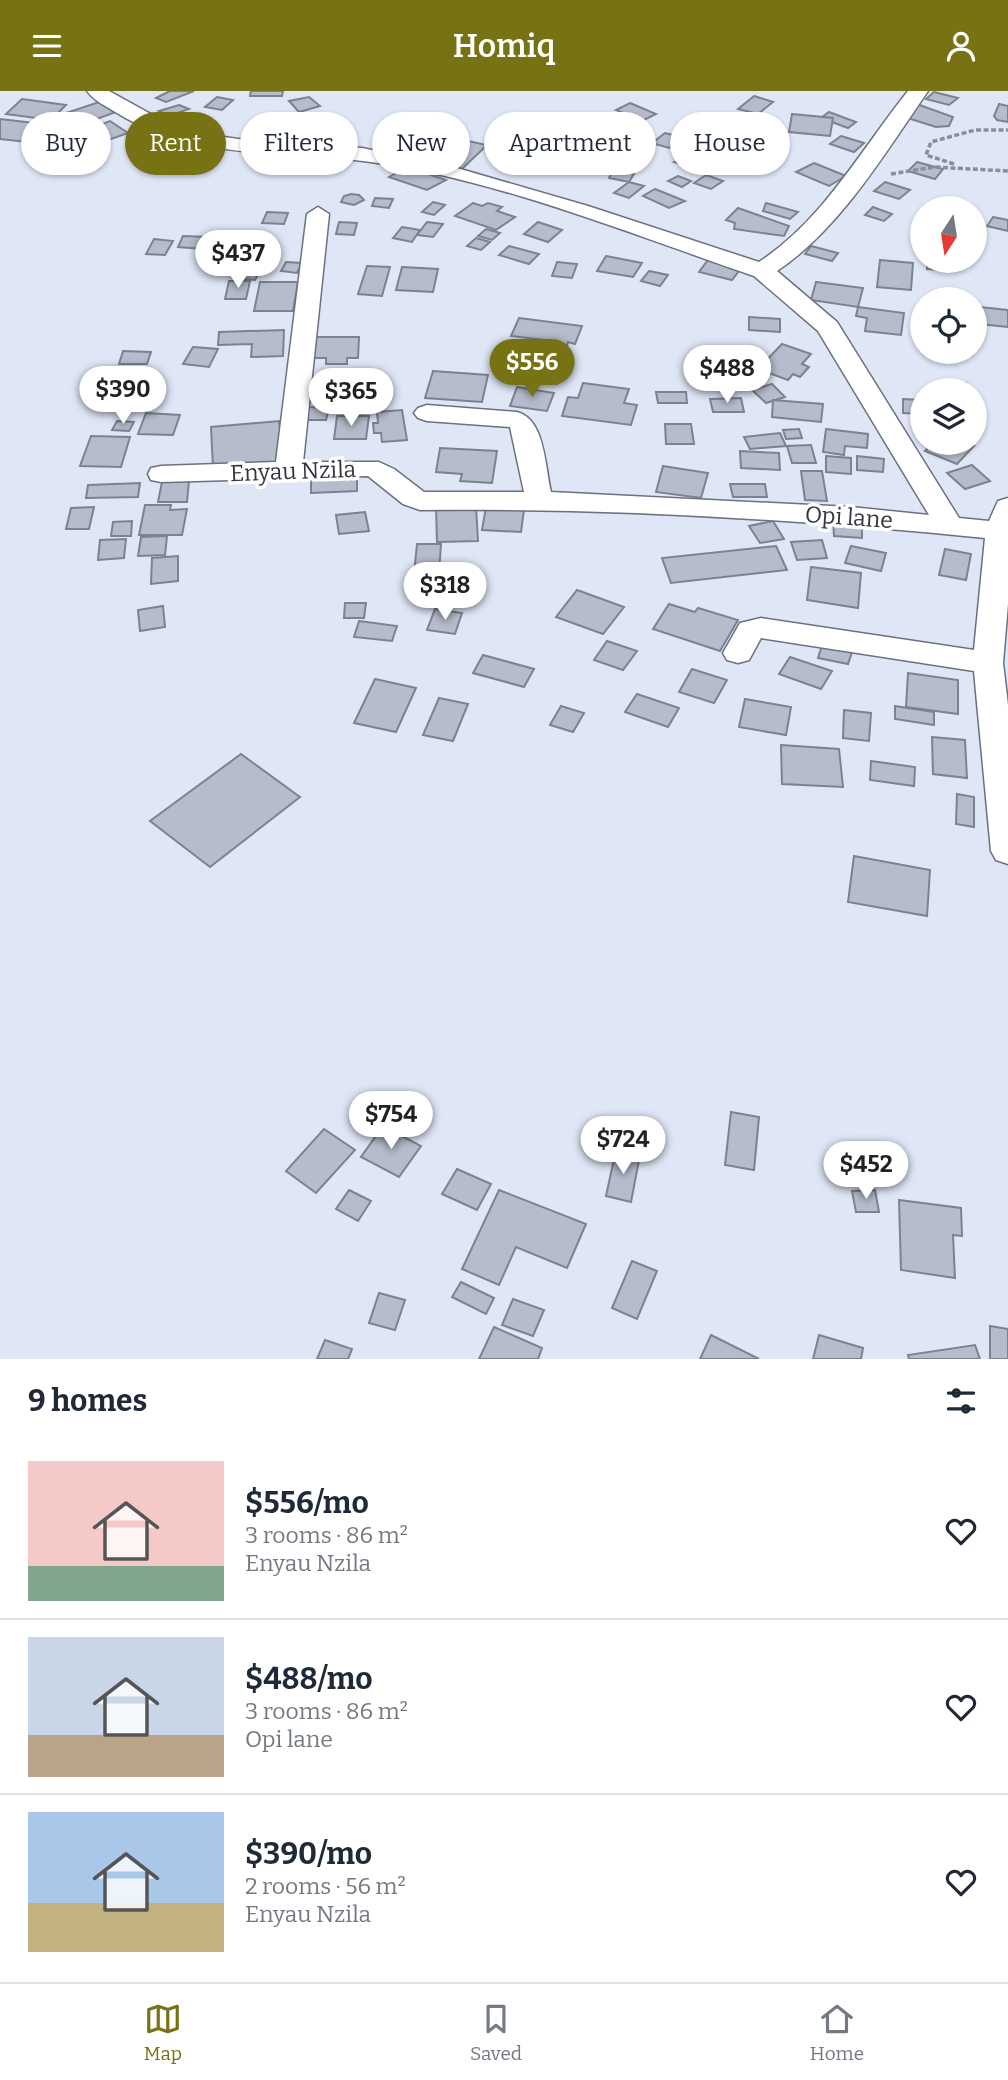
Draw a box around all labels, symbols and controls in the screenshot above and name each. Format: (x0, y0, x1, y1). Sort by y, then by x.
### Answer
icon: menu (28, 27, 66, 65)
text: Homiq (453, 27, 555, 65)
icon: person (942, 27, 980, 65)
chip: Buy (21, 112, 111, 175)
chip: Rent (125, 112, 226, 175)
chip: Filters (240, 112, 358, 175)
chip: New (372, 112, 470, 175)
chip: Apartment (484, 112, 656, 175)
chip: House (670, 112, 790, 175)
north arrow (910, 196, 987, 273)
map controls (910, 196, 987, 455)
pin: $437 (197, 231, 279, 290)
text: $437 (211, 239, 265, 267)
button: locate (910, 287, 987, 364)
pin: $556 (491, 339, 573, 399)
pin: $488 (686, 345, 768, 405)
text: $556 (506, 348, 558, 376)
text: $488 (699, 354, 755, 382)
pin: $390 (82, 367, 164, 426)
pin: $365 (310, 369, 392, 428)
text: $390 (95, 375, 151, 403)
text: $365 (325, 377, 377, 405)
button: layers (910, 378, 987, 455)
street label: Enyau Nzila (229, 455, 357, 487)
street label: Opi lane (804, 500, 894, 534)
pin: $318 (404, 563, 486, 622)
text: $318 (420, 571, 470, 599)
pin: $754 (350, 1091, 432, 1151)
text: $754 (365, 1100, 417, 1128)
pin: $724 (582, 1117, 664, 1176)
text: $724 (597, 1125, 649, 1153)
pin: $452 (825, 1141, 907, 1201)
text: $452 (839, 1150, 893, 1178)
icon: filters (942, 1382, 980, 1420)
text: 9 homes (28, 1383, 147, 1419)
text: $556/mo (245, 1485, 369, 1521)
icon: home (84, 1489, 168, 1573)
icon: heart (942, 1512, 980, 1550)
text: 3 rooms · 86 m² (245, 1521, 408, 1549)
text: Enyau Nzila (245, 1549, 371, 1577)
text: $488/mo (245, 1661, 373, 1697)
icon: home (84, 1665, 168, 1749)
icon: heart (942, 1688, 980, 1726)
text: 3 rooms · 86 m² (245, 1697, 408, 1725)
text: Opi lane (245, 1725, 333, 1753)
text: $390/mo (245, 1836, 372, 1872)
icon: home (84, 1840, 168, 1924)
icon: heart (942, 1863, 980, 1901)
text: 2 rooms · 56 m² (245, 1872, 406, 1900)
text: Enyau Nzila (245, 1900, 371, 1928)
tab: Map (144, 2000, 182, 2065)
tab: Saved (470, 2000, 522, 2065)
tab: Home (810, 2000, 864, 2065)

